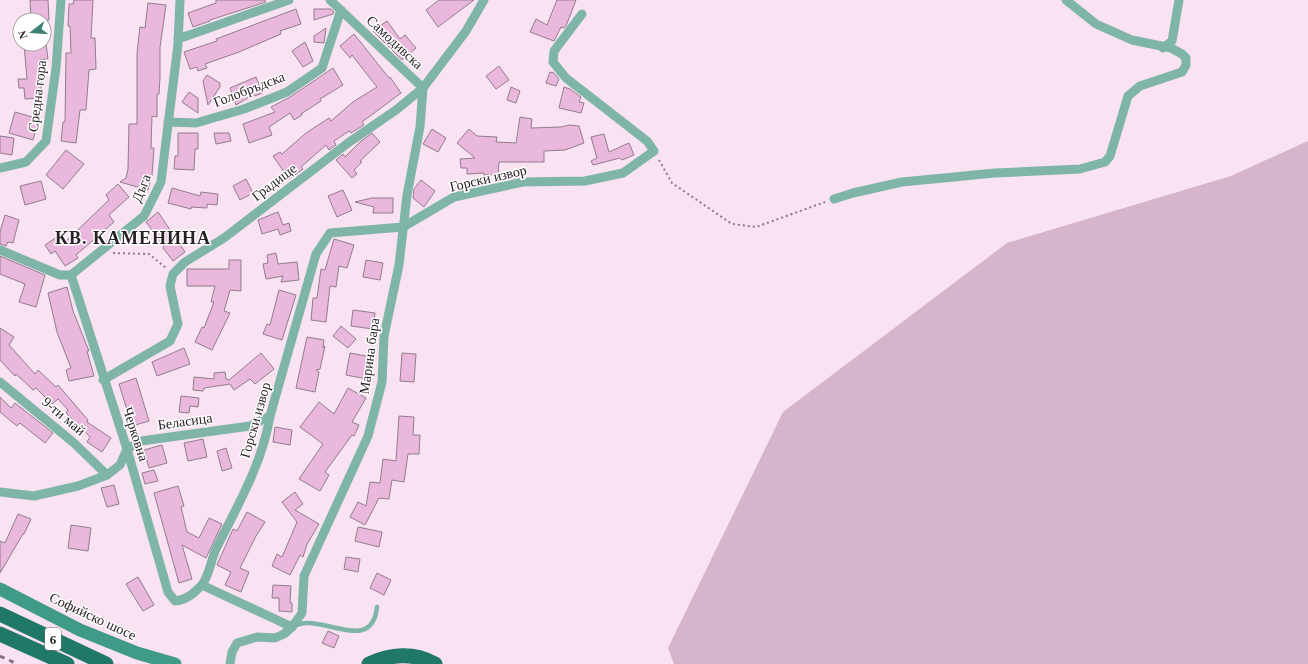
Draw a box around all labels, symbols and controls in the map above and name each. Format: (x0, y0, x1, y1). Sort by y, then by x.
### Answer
north arrow (12, 12, 52, 52)
street label: Самодивска (364, 13, 426, 73)
text: N (16, 29, 29, 40)
street label: Средна гора (26, 58, 49, 133)
street label: Голобръдска (211, 69, 288, 110)
street label: Градище (249, 161, 300, 204)
street label: Горски извор (448, 162, 528, 195)
street label: Дъга (129, 171, 154, 204)
district label: КВ. КАМЕНИНА (55, 228, 211, 248)
street label: Марина бара (357, 316, 382, 395)
street label: Горски извор (237, 380, 273, 460)
street label: 9-ти май (39, 394, 89, 439)
street label: Черковна (120, 405, 152, 464)
street label: Беласица (157, 410, 214, 433)
street label: Софийско шосе (47, 590, 139, 643)
road number: 6 (45, 628, 61, 650)

